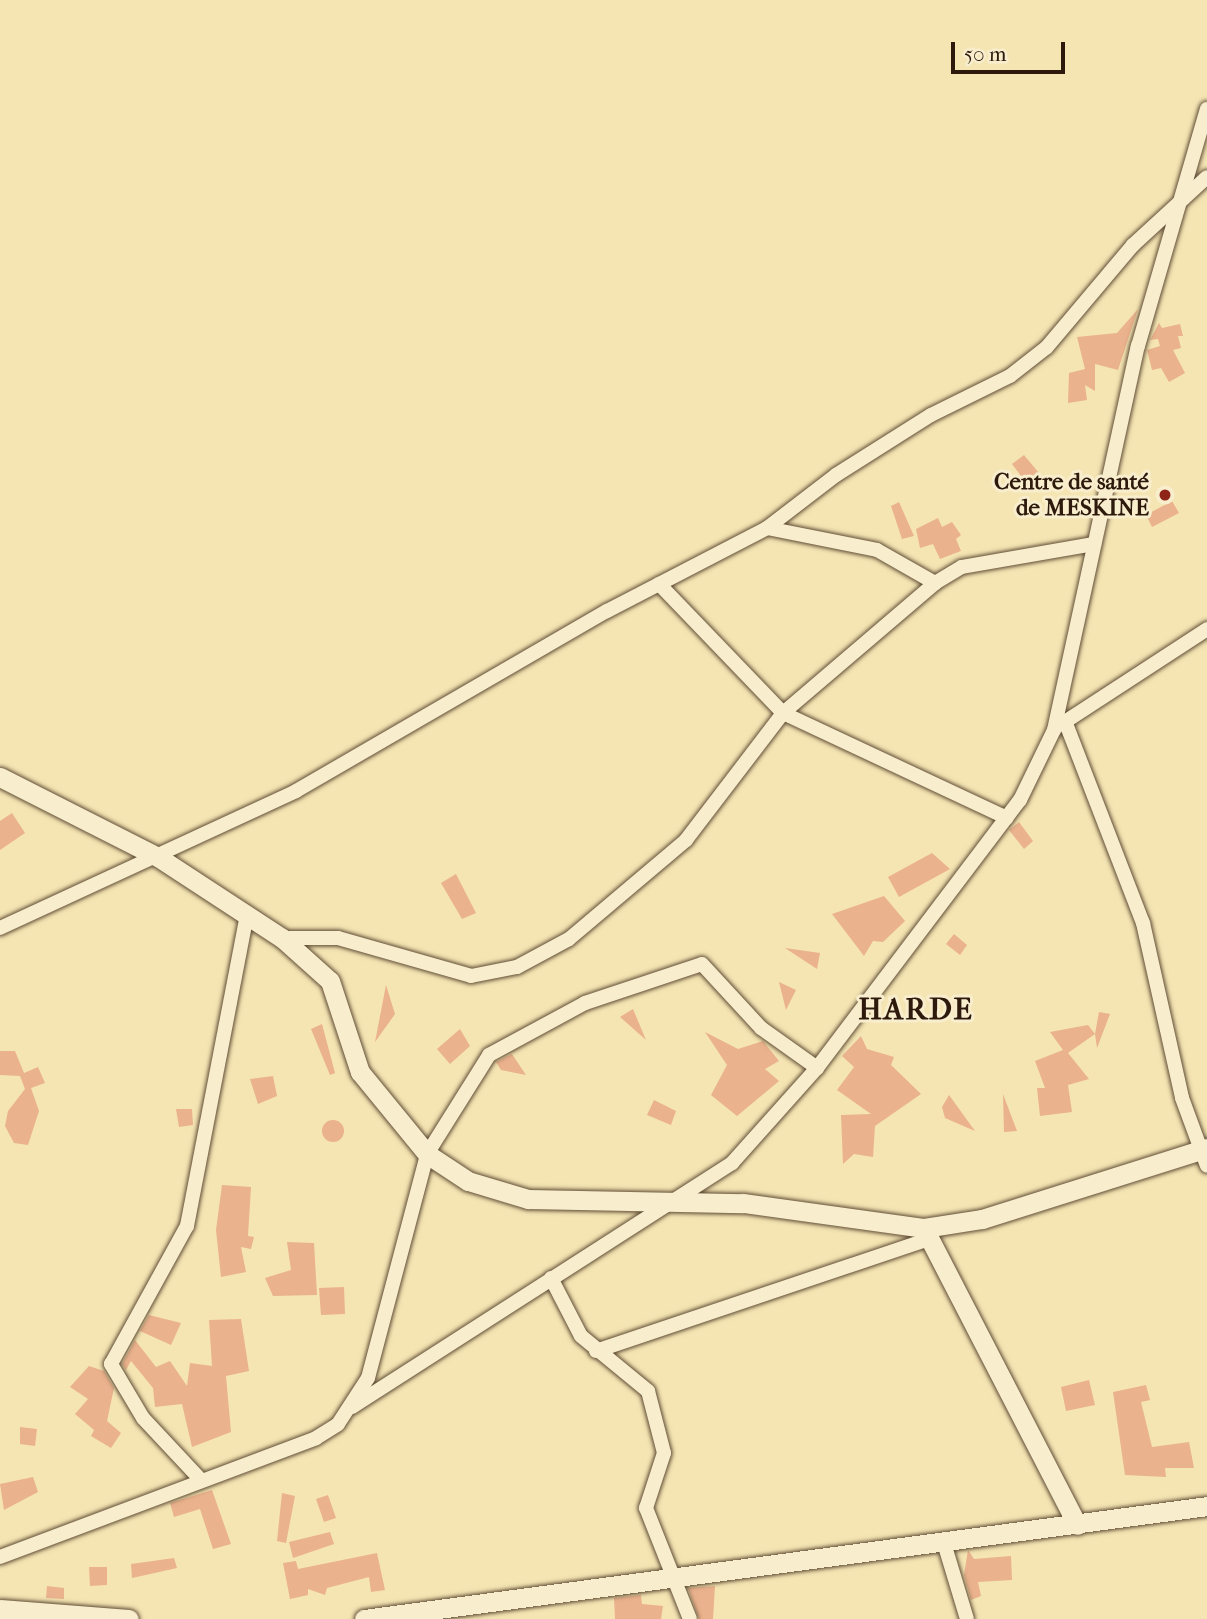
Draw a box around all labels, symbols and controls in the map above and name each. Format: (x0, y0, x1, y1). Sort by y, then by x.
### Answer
scale bar (955, 28, 1069, 72)
text: 50 m (964, 42, 1007, 66)
place label: Centre de santé de MESKINE (994, 468, 1149, 522)
marker: Centre de santé de MESKINE (1155, 485, 1175, 505)
district label: HARDE (859, 992, 973, 1028)

